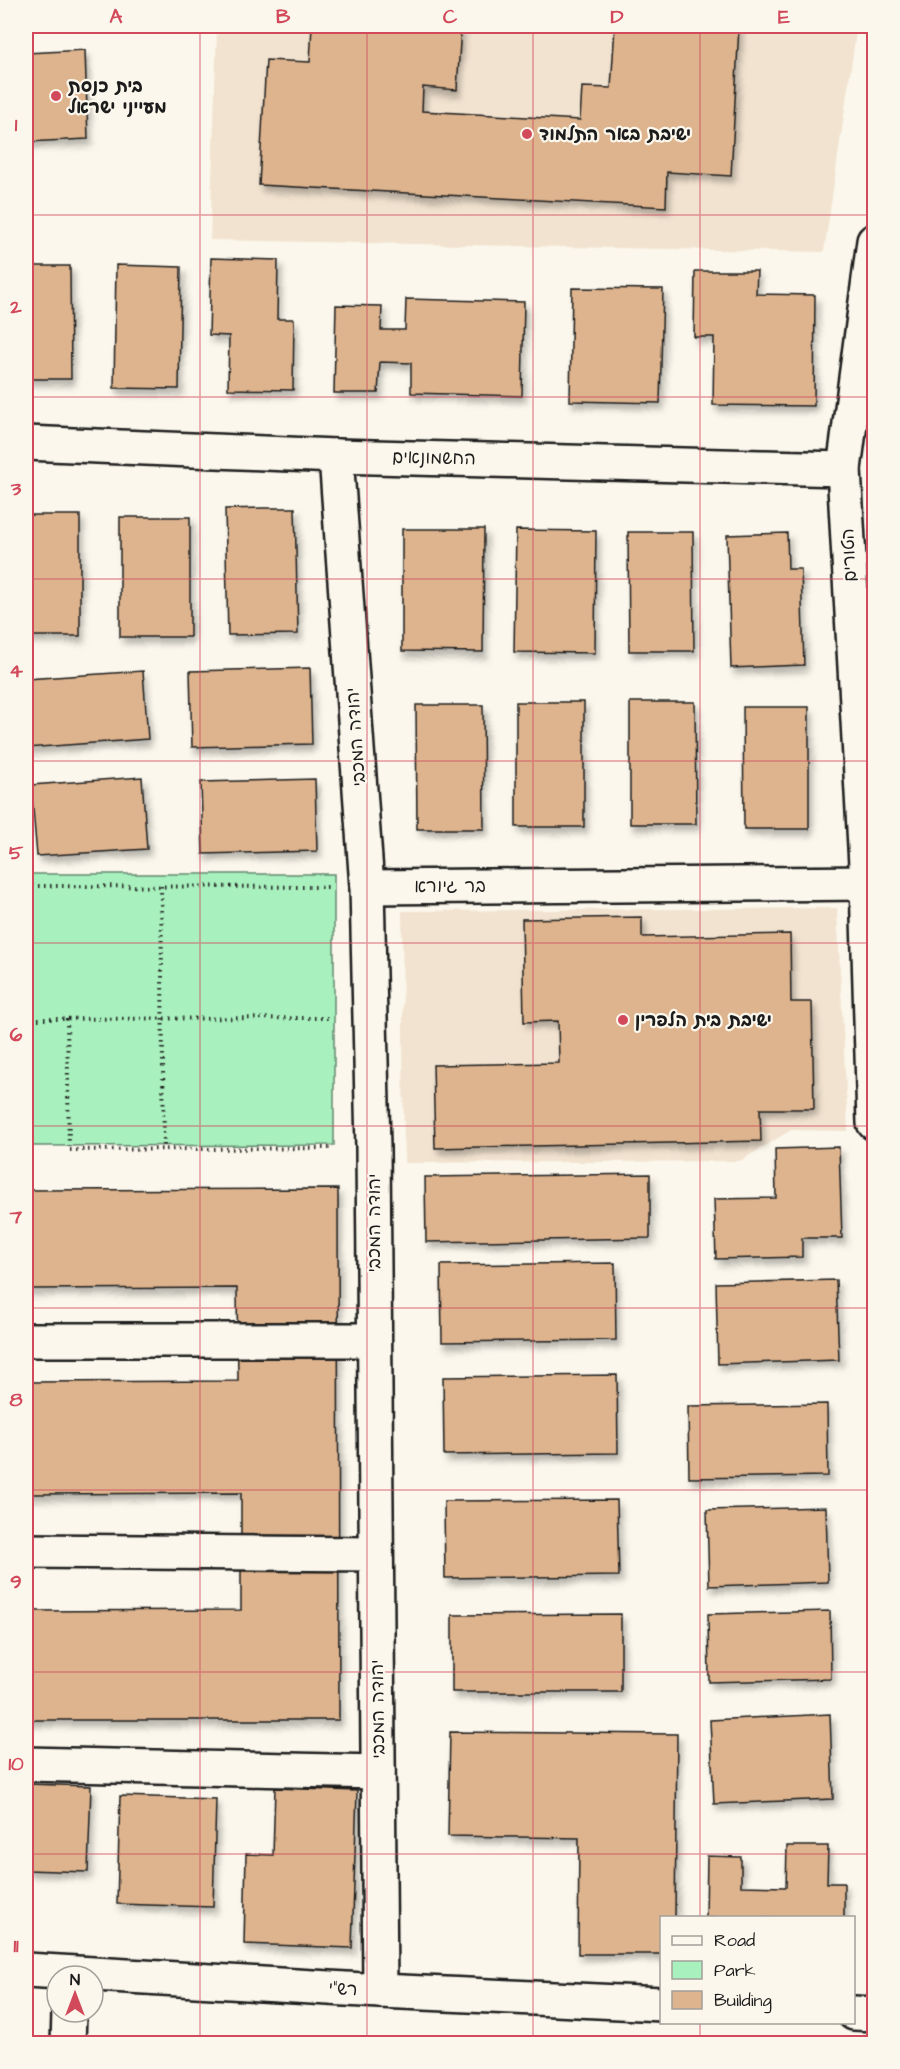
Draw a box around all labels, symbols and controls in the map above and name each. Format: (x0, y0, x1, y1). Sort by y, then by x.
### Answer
text: A (110, 3, 123, 31)
text: B (276, 3, 291, 31)
text: C (443, 3, 458, 31)
text: D (611, 3, 624, 31)
text: E (778, 3, 790, 31)
place label: בית כנסת מעייני ישראל (68, 74, 167, 120)
marker: בית כנסת מעייני ישראל (49, 89, 63, 103)
text: 1 (15, 111, 18, 139)
place label: ישיבת באר התלמוד (539, 122, 691, 147)
marker: ישיבת באר התלמוד (520, 127, 534, 141)
text: 2 (9, 293, 22, 321)
street label: החשמונאים (392, 445, 476, 471)
text: 3 (10, 475, 22, 503)
street label: הטורים (835, 528, 863, 582)
text: 4 (9, 657, 23, 685)
street label: יהודה המכבי (340, 687, 372, 787)
text: 5 (9, 839, 24, 867)
street label: בר גיורא (414, 874, 486, 899)
place label: ישיבת בית הלפרין (635, 1008, 772, 1033)
marker: ישיבת בית הלפרין (616, 1013, 630, 1027)
text: 6 (10, 1021, 23, 1049)
street label: יהודה המכבי (362, 1174, 387, 1273)
text: 7 (9, 1203, 23, 1231)
text: 8 (10, 1386, 23, 1414)
text: 9 (10, 1568, 22, 1596)
street label: יהודה המכבי (365, 1659, 391, 1759)
text: 10 (8, 1750, 24, 1778)
legend (660, 1916, 855, 2024)
text: Road (714, 1928, 755, 1953)
text: 11 (13, 1932, 19, 1960)
text: Park (714, 1958, 756, 1983)
north arrow (45, 1964, 105, 2024)
text: N (70, 1969, 80, 1991)
street label: רש"י (328, 1976, 358, 2002)
text: Building (714, 1988, 772, 2014)

